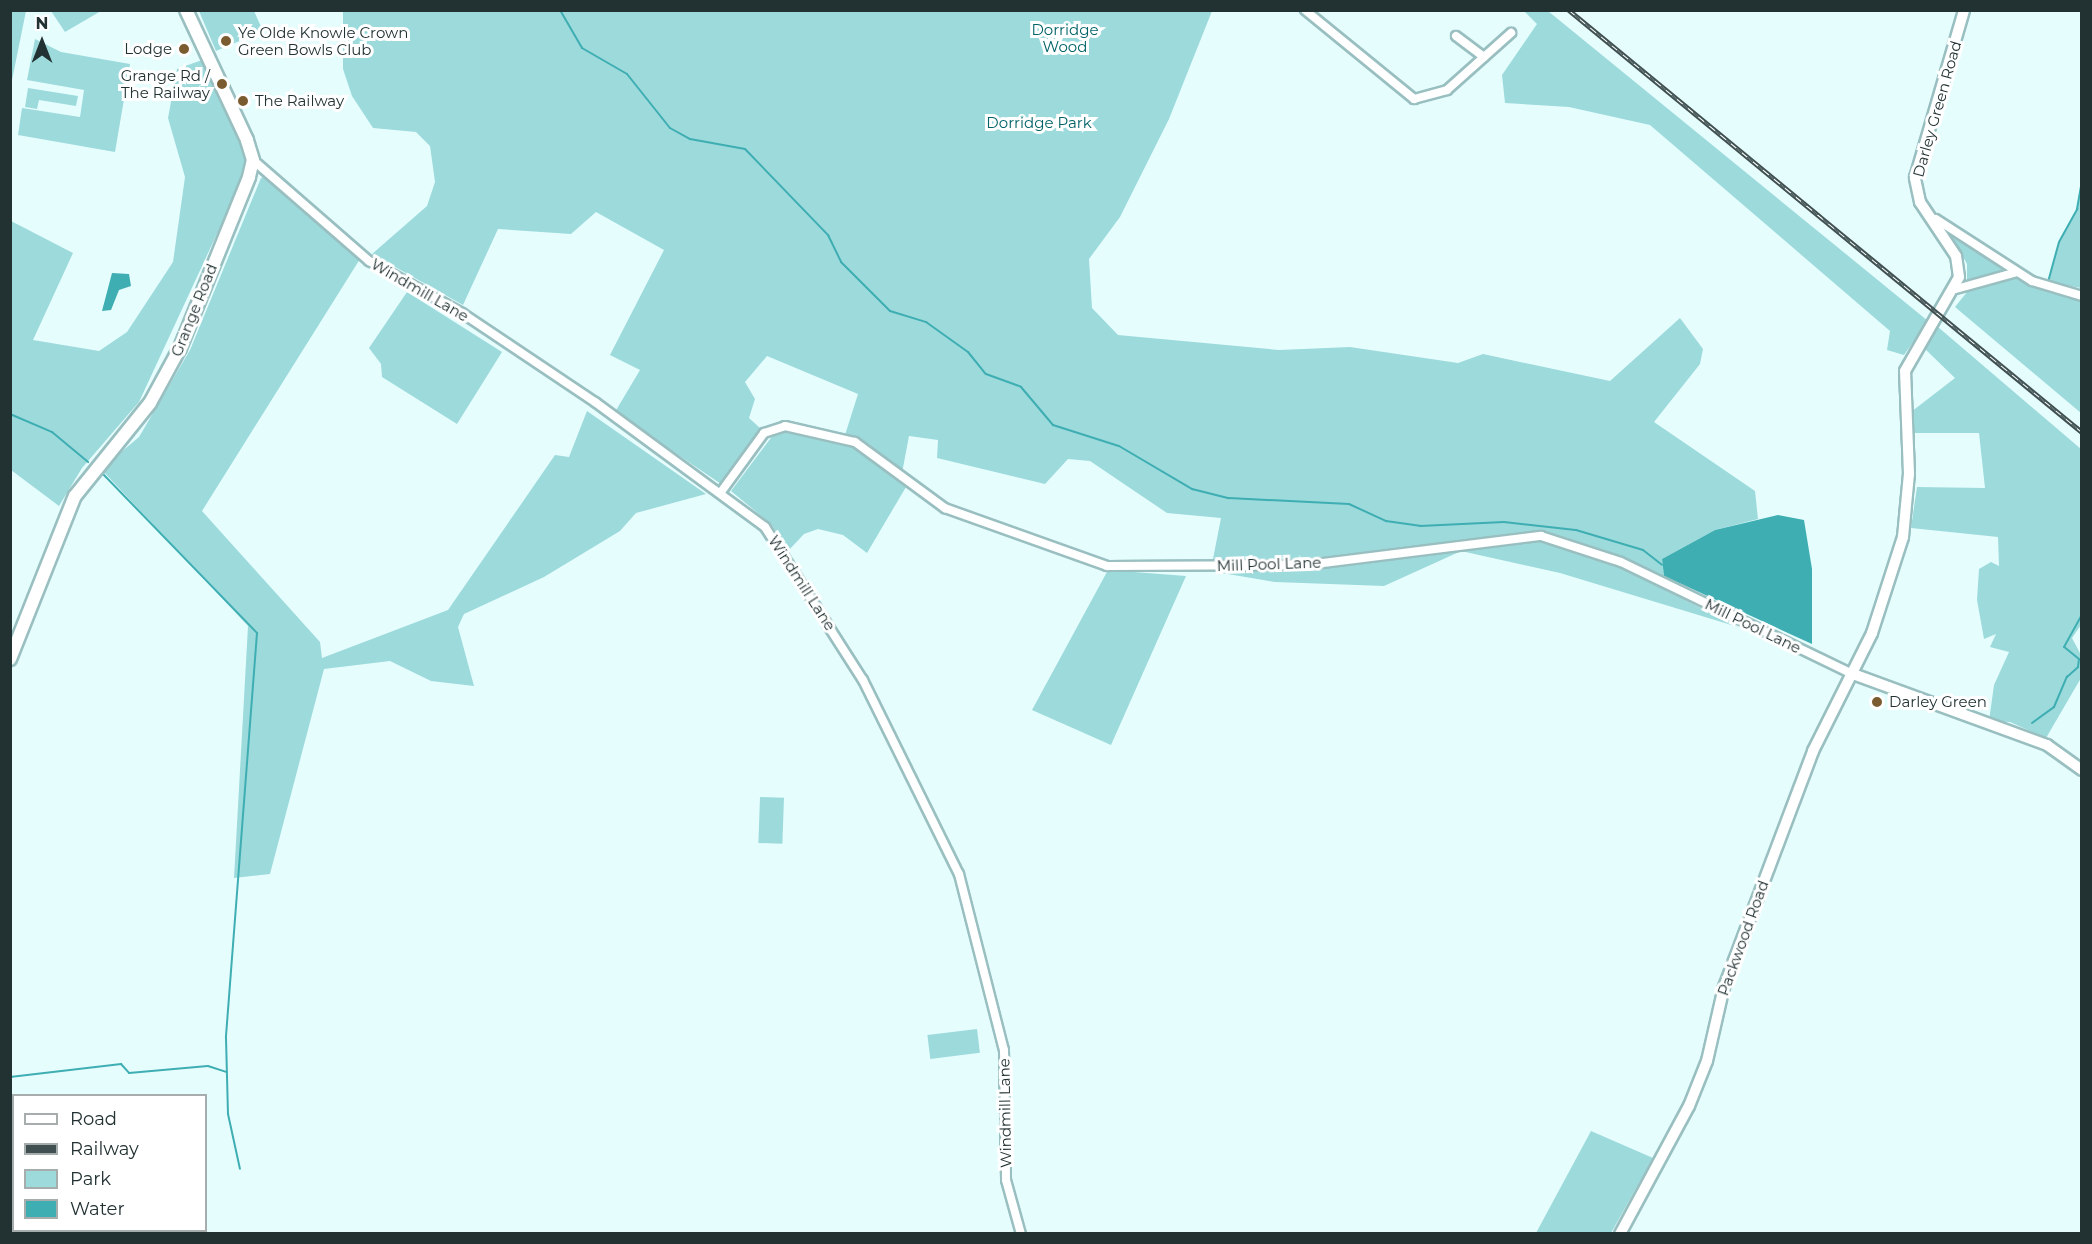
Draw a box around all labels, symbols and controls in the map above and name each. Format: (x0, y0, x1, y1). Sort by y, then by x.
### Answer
north arrow (12, 12, 72, 72)
text: N (36, 14, 48, 33)
park label: Dorridge Wood (1031, 20, 1099, 55)
place label: Ye Olde Knowle Crown Green Bowls Club (238, 23, 408, 58)
marker: Ye Olde Knowle Crown Green Bowls Club (219, 34, 233, 48)
street label: Darley Green Road (1909, 39, 1965, 179)
place label: Lodge (124, 40, 172, 58)
marker: Lodge (177, 42, 191, 56)
place label: Grange Rd / The Railway (121, 66, 210, 101)
marker: Grange Rd / The Railway (215, 77, 229, 91)
place label: The Railway (255, 92, 344, 110)
marker: The Railway (236, 94, 250, 108)
park label: Dorridge Park (986, 114, 1092, 132)
street label: Windmill Lane (368, 255, 472, 325)
street label: Grange Road (167, 261, 221, 359)
street label: Windmill Lane (765, 532, 839, 634)
street label: Mill Pool Lane (1216, 553, 1322, 575)
street label: Mill Pool Lane (1702, 595, 1804, 657)
place label: Darley Green (1889, 693, 1987, 711)
marker: Darley Green (1870, 695, 1884, 709)
street label: Packwood Road (1714, 878, 1772, 998)
street label: Windmill Lane (995, 1058, 1015, 1168)
legend (12, 1094, 207, 1232)
text: Road (70, 1108, 117, 1130)
text: Railway (70, 1138, 139, 1160)
text: Park (70, 1168, 111, 1190)
text: Water (70, 1198, 125, 1220)

